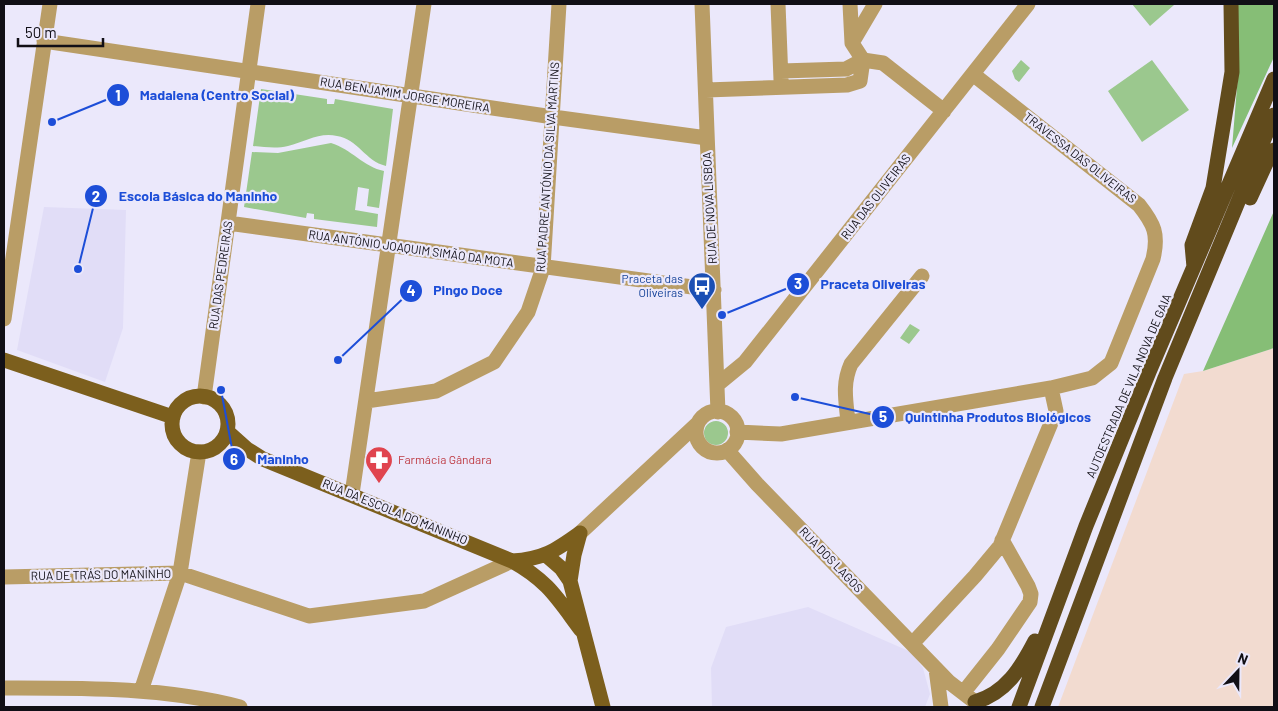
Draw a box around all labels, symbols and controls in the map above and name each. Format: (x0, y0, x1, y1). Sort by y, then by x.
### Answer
scale bar (18, 15, 102, 47)
text: 50 m (25, 23, 57, 41)
street label: RUA PADRE ANTÓNIO DA SILVA MARTINS (533, 61, 561, 273)
street label: RUA BENJAMIM JORGE MOREIRA (319, 74, 491, 114)
callout: Madalena (Centro Social) (105, 81, 304, 110)
text: 1 (115, 86, 121, 104)
text: Madalena (Centro Social) (140, 86, 294, 103)
street label: TRAVESSA DAS OLIVEIRAS (1022, 109, 1140, 205)
street label: RUA DAS OLIVEIRAS (838, 151, 913, 242)
street label: RUA DE NOVA LISBOA (699, 152, 719, 264)
callout: Escola Básica do Maninho (84, 182, 288, 211)
text: 2 (92, 187, 100, 205)
text: Escola Básica do Maninho (119, 187, 277, 204)
street label: RUA DAS PEDREIRAS (205, 220, 235, 330)
street label: RUA ANTÓNIO JOAQUIM SIMÃO DA MOTA (308, 227, 515, 269)
callout: Praceta Oliveiras (785, 270, 935, 299)
place label: Praceta das Oliveiras (622, 271, 683, 299)
bus stop icon: Praceta das Oliveiras (687, 271, 717, 310)
text: 3 (794, 274, 802, 292)
text: Praceta Oliveiras (821, 275, 925, 292)
callout: Pingo Doce (398, 276, 513, 305)
text: 4 (406, 281, 416, 299)
text: Pingo Doce (433, 281, 503, 298)
street label: AUTOESTRADA DE VILA NOVA DE GAIA (1083, 291, 1173, 480)
callout: Quintinha Produtos Biológicos (870, 403, 1101, 432)
text: 5 (879, 407, 887, 425)
text: Quintinha Produtos Biológicos (905, 408, 1091, 425)
callout: Maninho (222, 445, 318, 474)
pharmacy icon: Farmácia Gândara (364, 445, 394, 484)
text: 6 (230, 450, 238, 468)
text: Maninho (257, 450, 309, 467)
place label: Farmácia Gândara (398, 452, 492, 466)
street label: RUA DA ESCOLA DO MANINHO (321, 475, 470, 547)
street label: RUA DOS LAGOS (797, 524, 866, 595)
street label: RUA DE TRÁS DO MANÍNHO (31, 566, 171, 582)
north arrow (1213, 646, 1263, 696)
text: N (1236, 649, 1251, 668)

